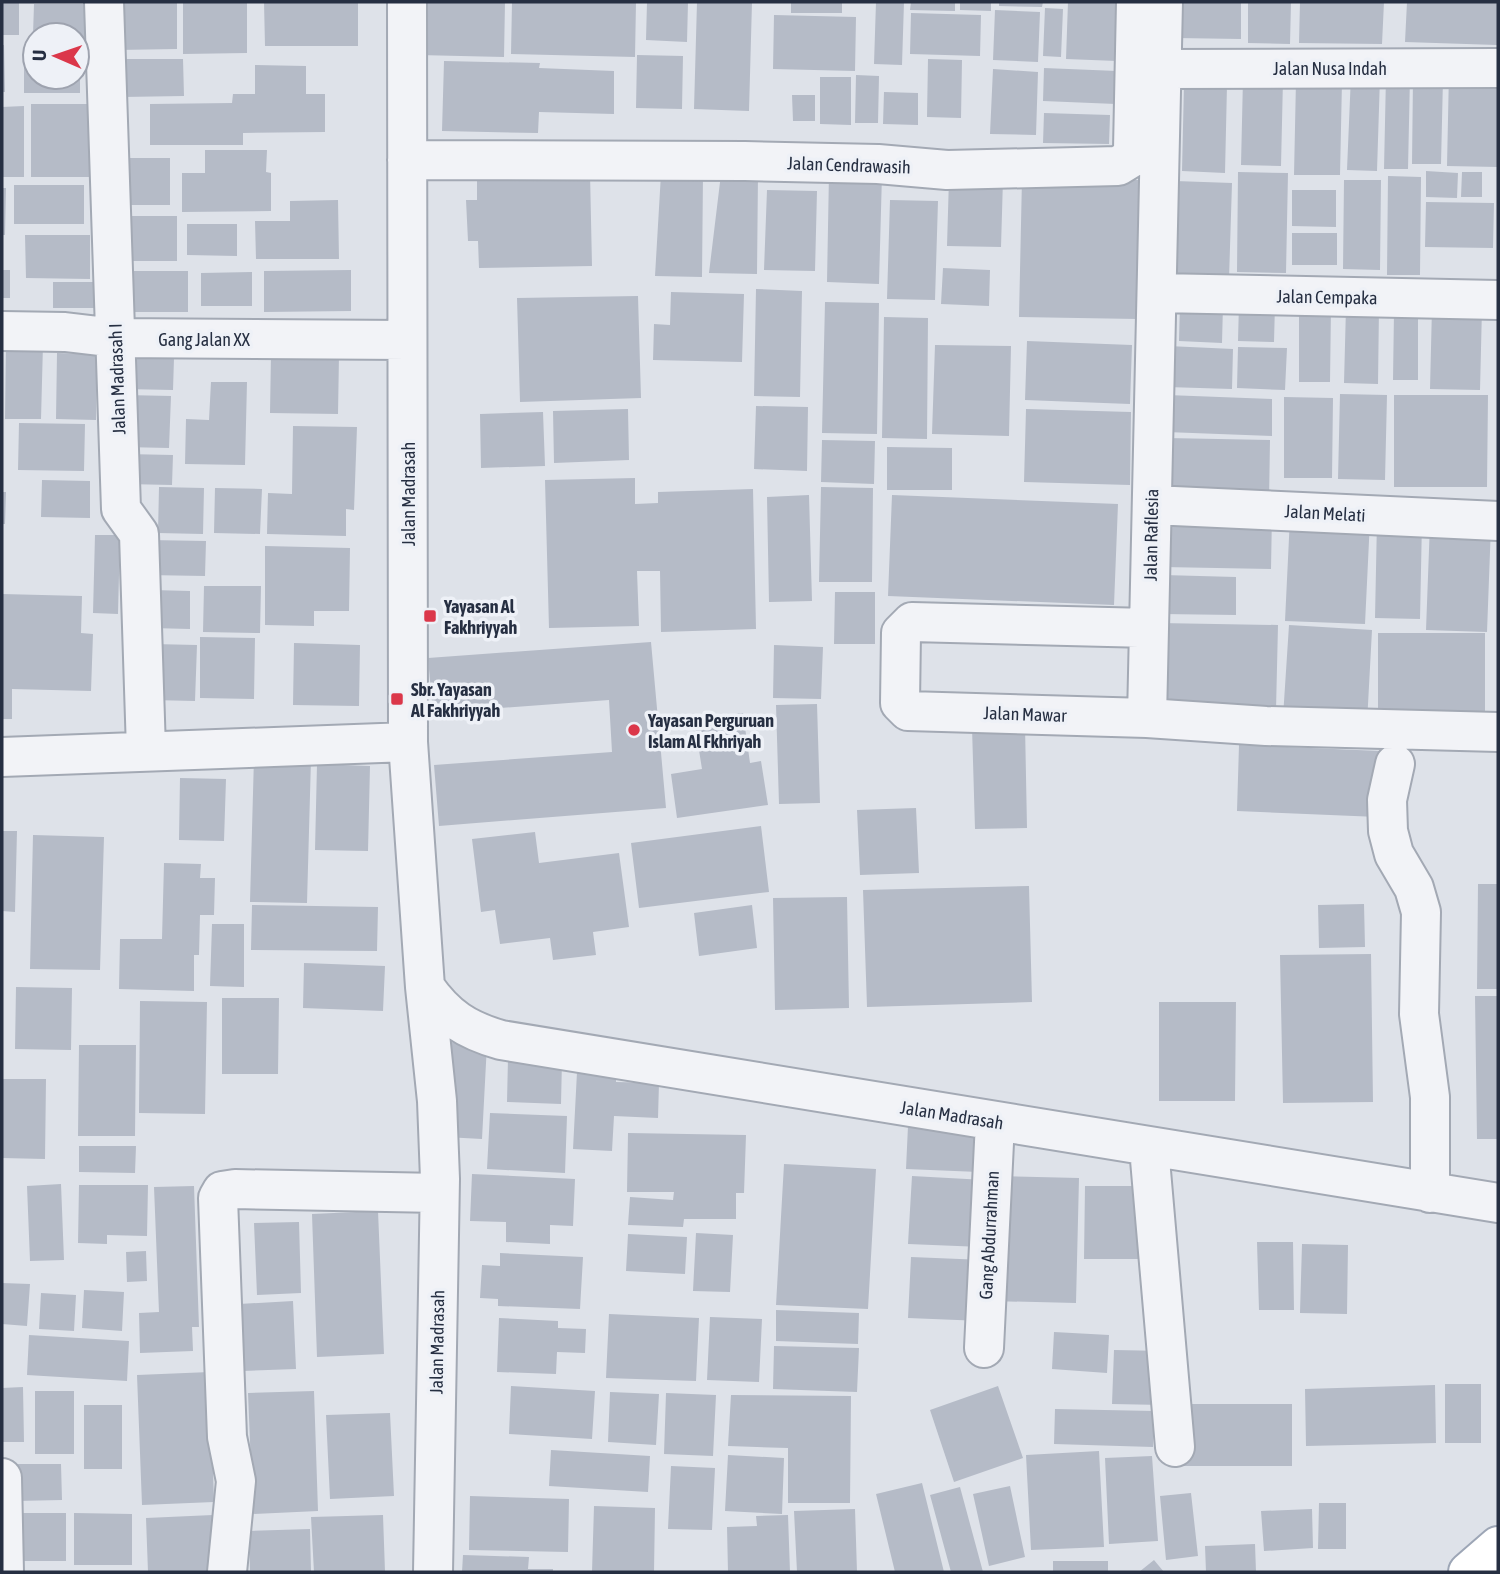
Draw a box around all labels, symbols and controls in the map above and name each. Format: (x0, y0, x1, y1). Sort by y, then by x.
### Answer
north arrow (21, 21, 91, 91)
text: U (28, 49, 50, 61)
street label: Jalan Nusa Indah (1273, 58, 1387, 79)
street label: Jalan Cendrawasih (787, 152, 911, 178)
street label: Jalan Cempaka (1276, 286, 1378, 308)
street label: Jalan Madrasah I (105, 323, 129, 435)
street label: Gang Jalan XX (158, 329, 251, 350)
street label: Jalan Madrasah (398, 442, 419, 546)
street label: Jalan Raflesia (1140, 489, 1162, 581)
street label: Jalan Melati (1284, 500, 1366, 526)
place label: Yayasan Al Fakhriyyah (443, 596, 517, 638)
marker: Yayasan Al Fakhriyyah (422, 608, 438, 624)
place label: Sbr. Yayasan Al Fakhriyyah (410, 679, 500, 721)
marker: Sbr. Yayasan Al Fakhriyyah (389, 691, 405, 707)
street label: Jalan Mawar (983, 702, 1068, 726)
place label: Yayasan Perguruan Islam Al Fkhriyah (647, 710, 774, 752)
marker: Yayasan Perguruan Islam Al Fkhriyah (626, 722, 642, 738)
street label: Jalan Madrasah (899, 1096, 1005, 1134)
street label: Gang Abdurrahman (975, 1170, 1003, 1300)
street label: Jalan Madrasah (426, 1290, 448, 1394)

